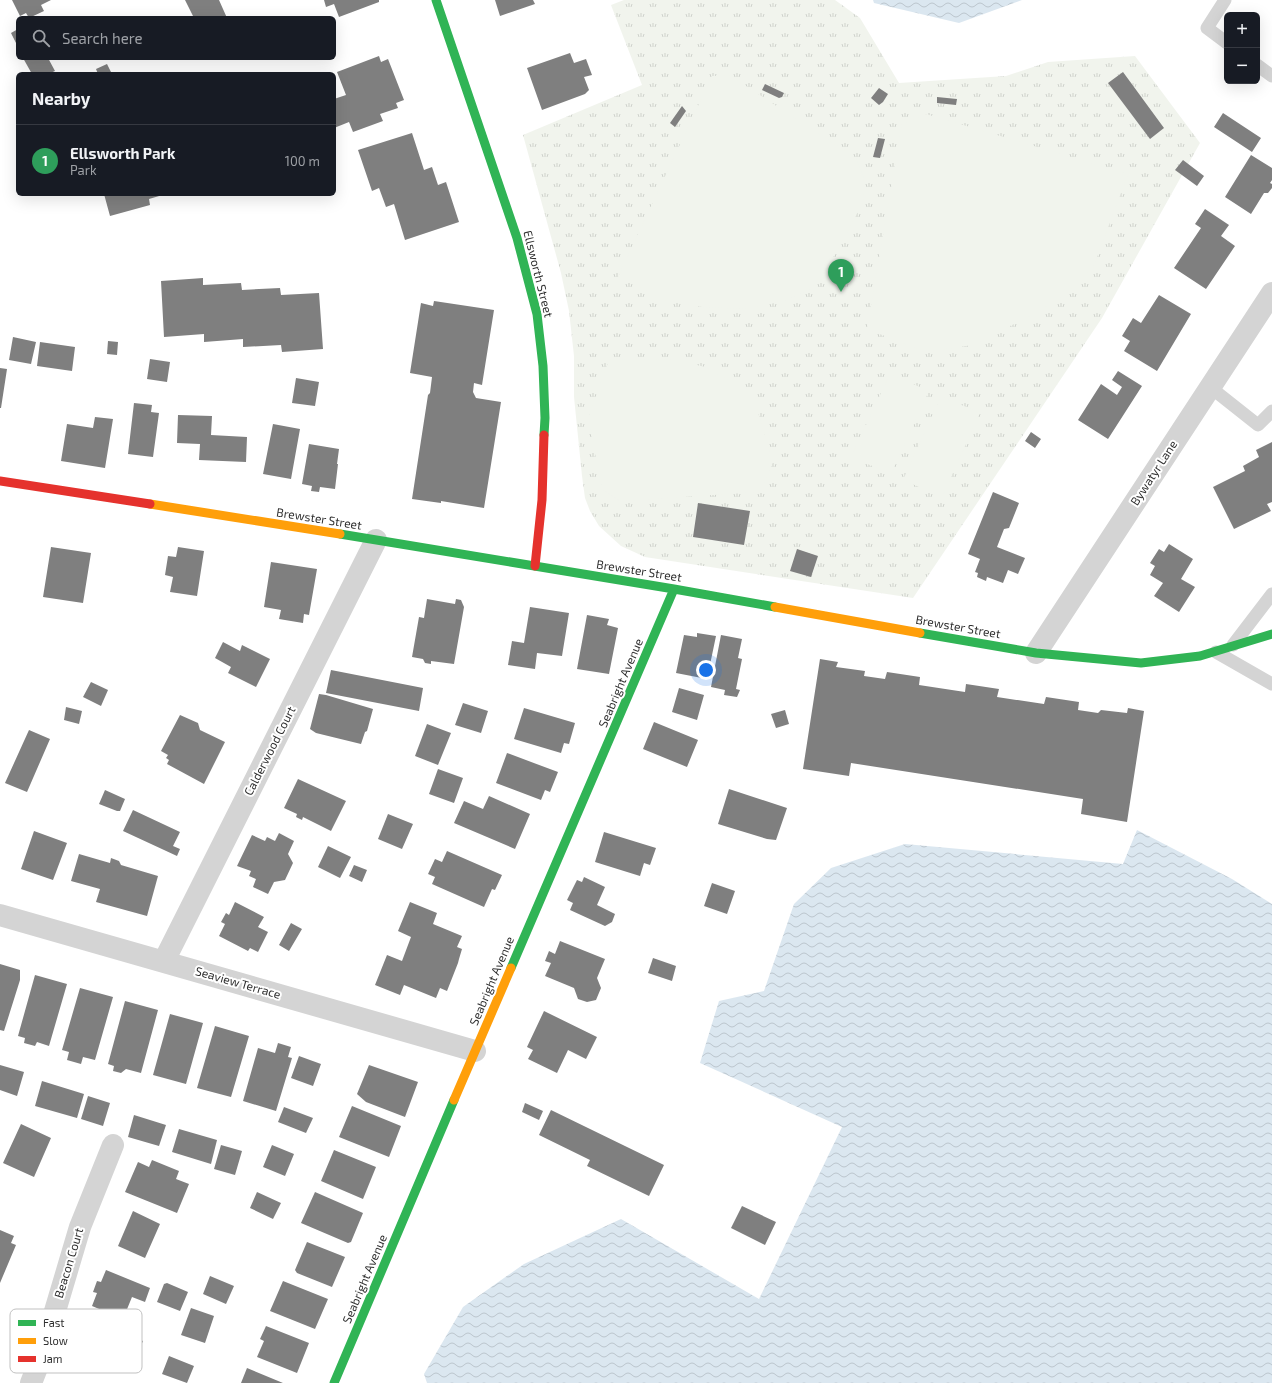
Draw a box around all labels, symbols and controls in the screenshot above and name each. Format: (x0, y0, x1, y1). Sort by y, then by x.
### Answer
map controls (1224, 12, 1260, 84)
button: + (1224, 12, 1260, 48)
search box (16, 16, 336, 60)
icon: search (30, 27, 52, 49)
text: Search here (62, 29, 143, 47)
button: − (1224, 48, 1260, 84)
text: Nearby (32, 88, 90, 108)
text: Ellsworth Park (70, 144, 175, 162)
text: 1 (42, 153, 48, 169)
text: 100 m (285, 153, 320, 169)
text: Park (70, 162, 97, 178)
street label: Ellsworth Street (521, 229, 557, 319)
pin: 1 (828, 259, 854, 292)
street label: Bywatyr Lane (1127, 437, 1179, 508)
street label: Brewster Street (276, 504, 363, 532)
street label: Brewster Street (596, 556, 683, 584)
street label: Brewster Street (915, 612, 1002, 640)
street label: Seabright Avenue (595, 636, 645, 729)
your location (696, 660, 716, 680)
street label: Calderwood Court (241, 703, 298, 797)
street label: Seabright Avenue (466, 934, 516, 1027)
street label: Seaview Terrace (194, 963, 283, 1001)
street label: Beacon Court (51, 1226, 85, 1299)
street label: Seabright Avenue (339, 1232, 389, 1325)
legend (10, 1309, 142, 1373)
text: Fast (43, 1316, 65, 1329)
text: Slow (43, 1334, 68, 1347)
text: Jam (43, 1352, 62, 1365)

